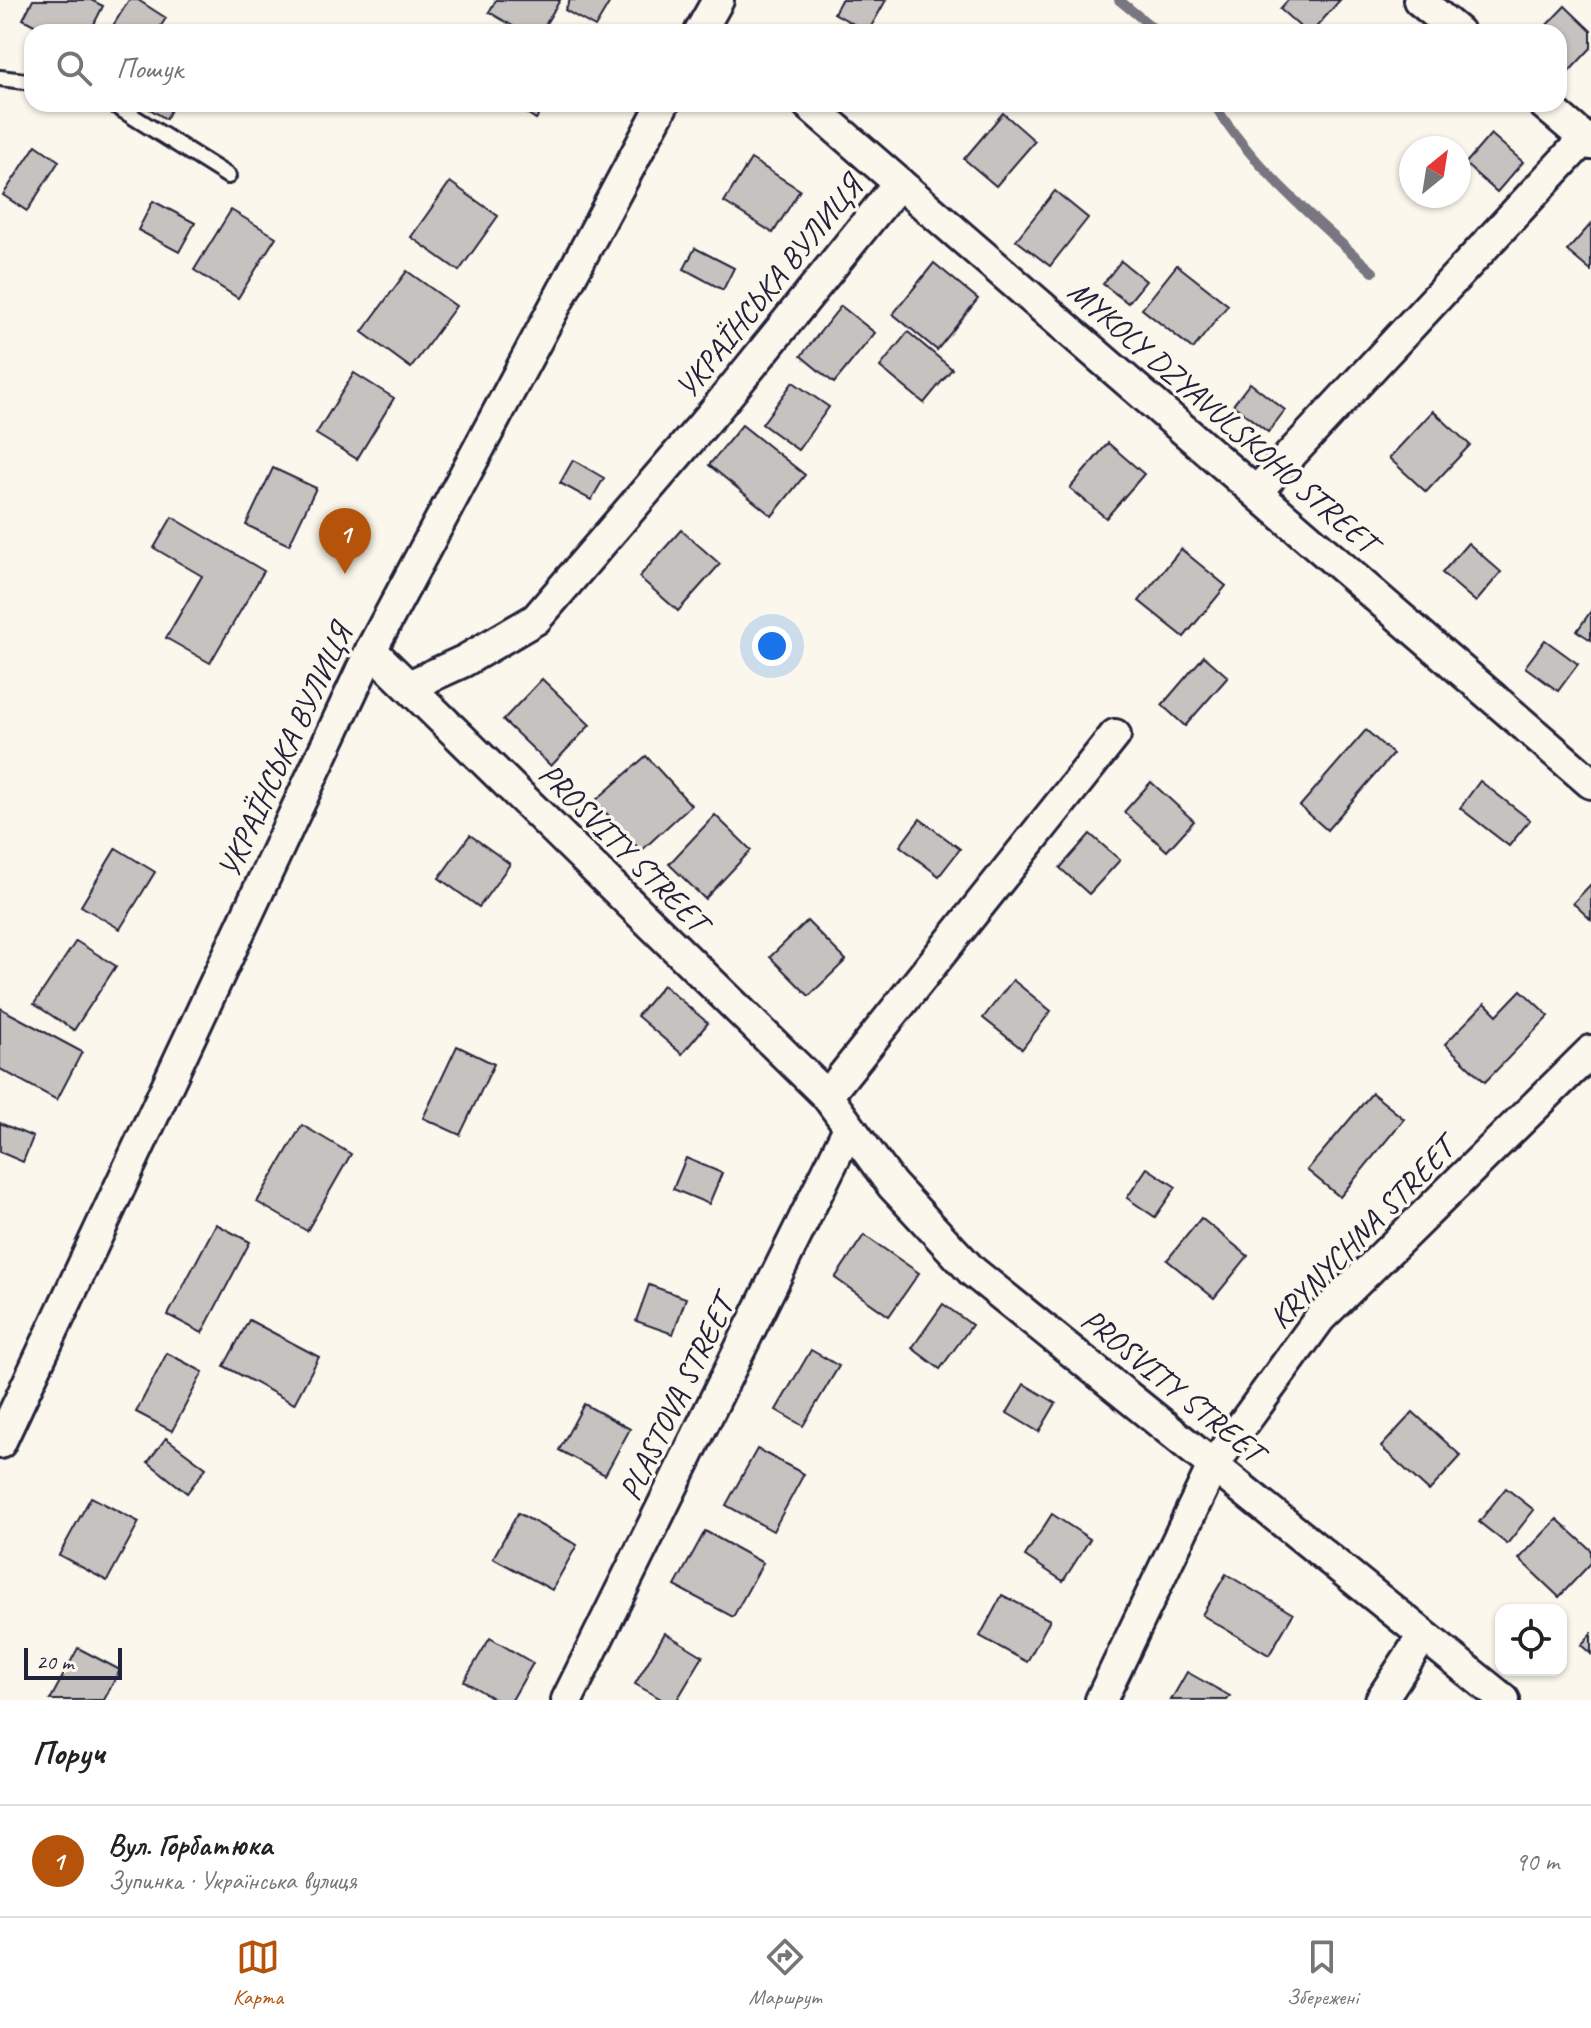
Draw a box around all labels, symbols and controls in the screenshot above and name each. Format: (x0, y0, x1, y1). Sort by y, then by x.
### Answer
search box (24, 24, 1567, 112)
icon: search (52, 46, 96, 90)
text: Пошук (116, 49, 183, 87)
north arrow (1399, 136, 1471, 208)
street label: УКРАЇНСЬКА ВУЛИЦЯ (666, 164, 874, 407)
street label: MYKOLY DZYAVULSKOHO STREET (1060, 271, 1391, 567)
pin: 1 (319, 508, 371, 574)
street label: УКРАЇНСЬКА ВУЛИЦЯ (208, 614, 363, 884)
your location (752, 626, 792, 666)
street label: PROSVITY STREET (530, 754, 722, 945)
street label: KRYNYCHNA STREET (1260, 1123, 1469, 1337)
street label: PLASTOVA STREET (609, 1282, 747, 1507)
street label: PROSVITY STREET (1073, 1299, 1277, 1476)
map controls (1495, 1604, 1567, 1676)
button: locate (1495, 1604, 1567, 1676)
scale bar (24, 1644, 122, 1680)
text: 20 m (36, 1648, 73, 1676)
text: Поруч (32, 1731, 105, 1774)
text: Вул. Горбатюка (108, 1826, 272, 1864)
text: 1 (52, 1845, 64, 1878)
text: 90 m (1515, 1845, 1559, 1878)
text: Зупинка · Українська вулиця (108, 1864, 357, 1897)
tab: Карта (233, 1935, 283, 2011)
tab: Маршрут (749, 1935, 821, 2011)
tab: Збережені (1287, 1935, 1358, 2011)

